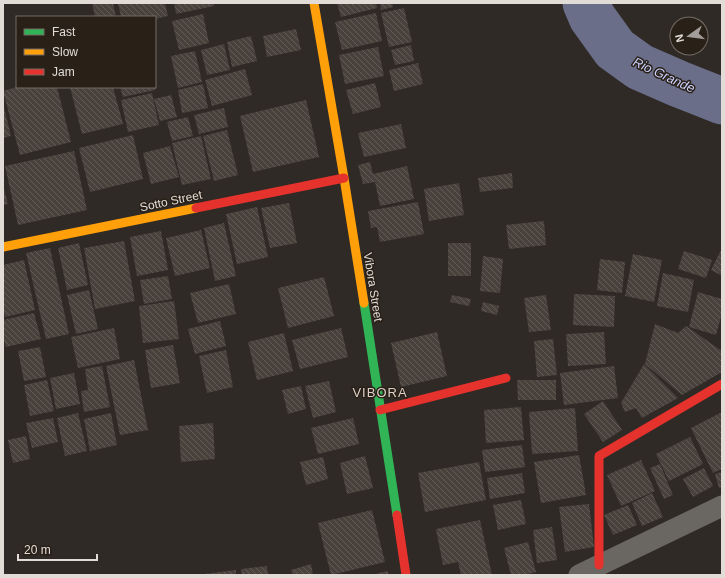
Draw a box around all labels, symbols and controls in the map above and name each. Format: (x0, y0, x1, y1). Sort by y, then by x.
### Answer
legend (16, 16, 156, 88)
north arrow (669, 16, 709, 56)
text: Fast (52, 25, 76, 39)
text: N (673, 33, 686, 44)
text: Slow (52, 45, 78, 59)
water label: Rio Grande (631, 54, 697, 96)
text: Jam (52, 65, 75, 79)
street label: Sotto Street (139, 187, 204, 214)
street label: Vibora Street (361, 251, 385, 323)
district label: VIBORA (352, 385, 408, 400)
scale bar (18, 536, 97, 562)
text: 20 m (24, 543, 51, 557)

